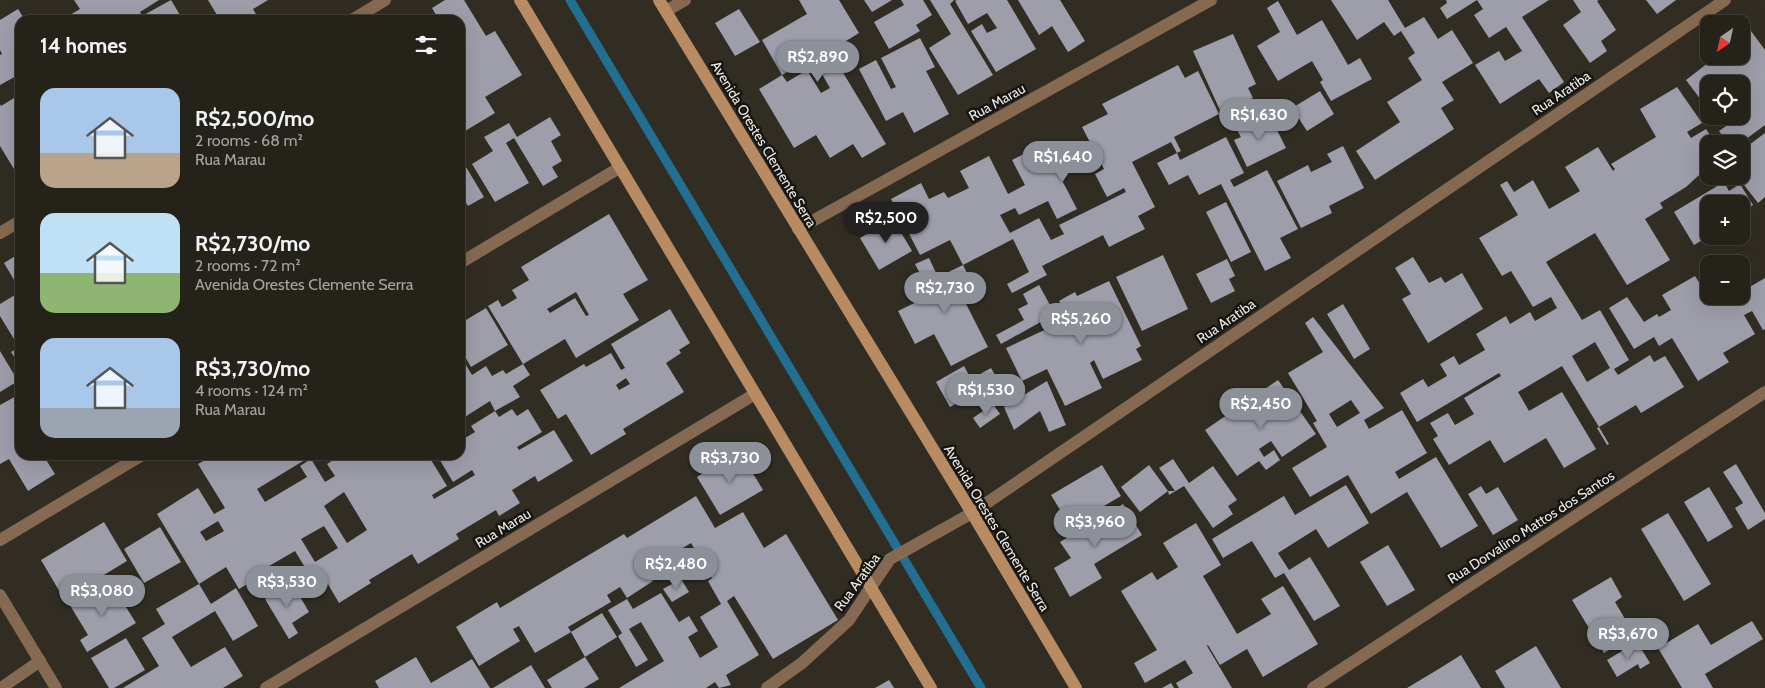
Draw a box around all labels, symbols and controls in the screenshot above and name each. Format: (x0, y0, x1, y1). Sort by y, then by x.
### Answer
north arrow (1700, 15, 1750, 65)
map controls (1700, 15, 1750, 305)
icon: filters (412, 31, 440, 59)
text: 14 homes (40, 33, 127, 58)
pin: R$2,890 (772, 41, 864, 83)
text: R$2,890 (787, 47, 849, 66)
street label: Avenida Orestes Clemente Serra (707, 57, 821, 231)
street label: Rua Aratiba (1528, 67, 1594, 119)
button: locate (1700, 75, 1750, 125)
street label: Rua Marau (966, 79, 1028, 125)
pin: R$1,630 (1213, 98, 1305, 141)
text: R$1,630 (1230, 105, 1288, 124)
text: R$2,500/mo (195, 106, 314, 131)
icon: home (80, 108, 140, 168)
text: 2 rooms · 68 m² (195, 131, 303, 150)
button: layers (1700, 135, 1750, 185)
pin: R$1,640 (1017, 140, 1109, 183)
text: R$1,640 (1033, 147, 1093, 166)
text: Rua Marau (195, 150, 266, 169)
button: + (1700, 195, 1750, 245)
pin: R$2,500 (840, 202, 932, 244)
text: R$2,500 (855, 208, 917, 227)
text: R$2,730/mo (195, 231, 310, 256)
icon: home (80, 233, 140, 293)
button: − (1700, 255, 1750, 305)
text: 2 rooms · 72 m² (195, 256, 300, 275)
pin: R$2,730 (899, 272, 991, 314)
text: Avenida Orestes Clemente Serra (195, 275, 413, 294)
text: R$2,730 (915, 278, 975, 297)
street label: Rua Aratiba (1193, 295, 1259, 347)
pin: R$5,260 (1035, 302, 1127, 345)
text: R$5,260 (1051, 309, 1111, 328)
text: R$3,730/mo (195, 356, 310, 381)
icon: home (80, 358, 140, 418)
pin: R$1,530 (940, 374, 1032, 416)
text: R$1,530 (957, 380, 1015, 399)
text: 4 rooms · 124 m² (195, 381, 308, 400)
pin: R$2,450 (1215, 388, 1307, 430)
text: R$2,450 (1230, 394, 1292, 413)
text: Rua Marau (195, 400, 266, 419)
street label: Avenida Orestes Clemente Serra (940, 441, 1054, 615)
pin: R$3,730 (684, 442, 776, 484)
text: R$3,730 (700, 448, 760, 467)
street label: Rua Dorvalino Mattos dos Santos (1444, 466, 1618, 588)
street label: Rua Marau (472, 504, 534, 552)
pin: R$3,960 (1049, 506, 1141, 548)
text: R$3,960 (1065, 512, 1125, 531)
pin: R$2,480 (630, 548, 722, 590)
street label: Rua Aratiba (830, 549, 884, 614)
text: R$2,480 (645, 554, 707, 573)
pin: R$3,530 (241, 566, 333, 608)
text: R$3,530 (257, 572, 317, 591)
pin: R$3,080 (56, 574, 148, 617)
text: R$3,080 (70, 581, 134, 600)
pin: R$3,670 (1582, 618, 1674, 660)
text: R$3,670 (1598, 624, 1658, 643)

